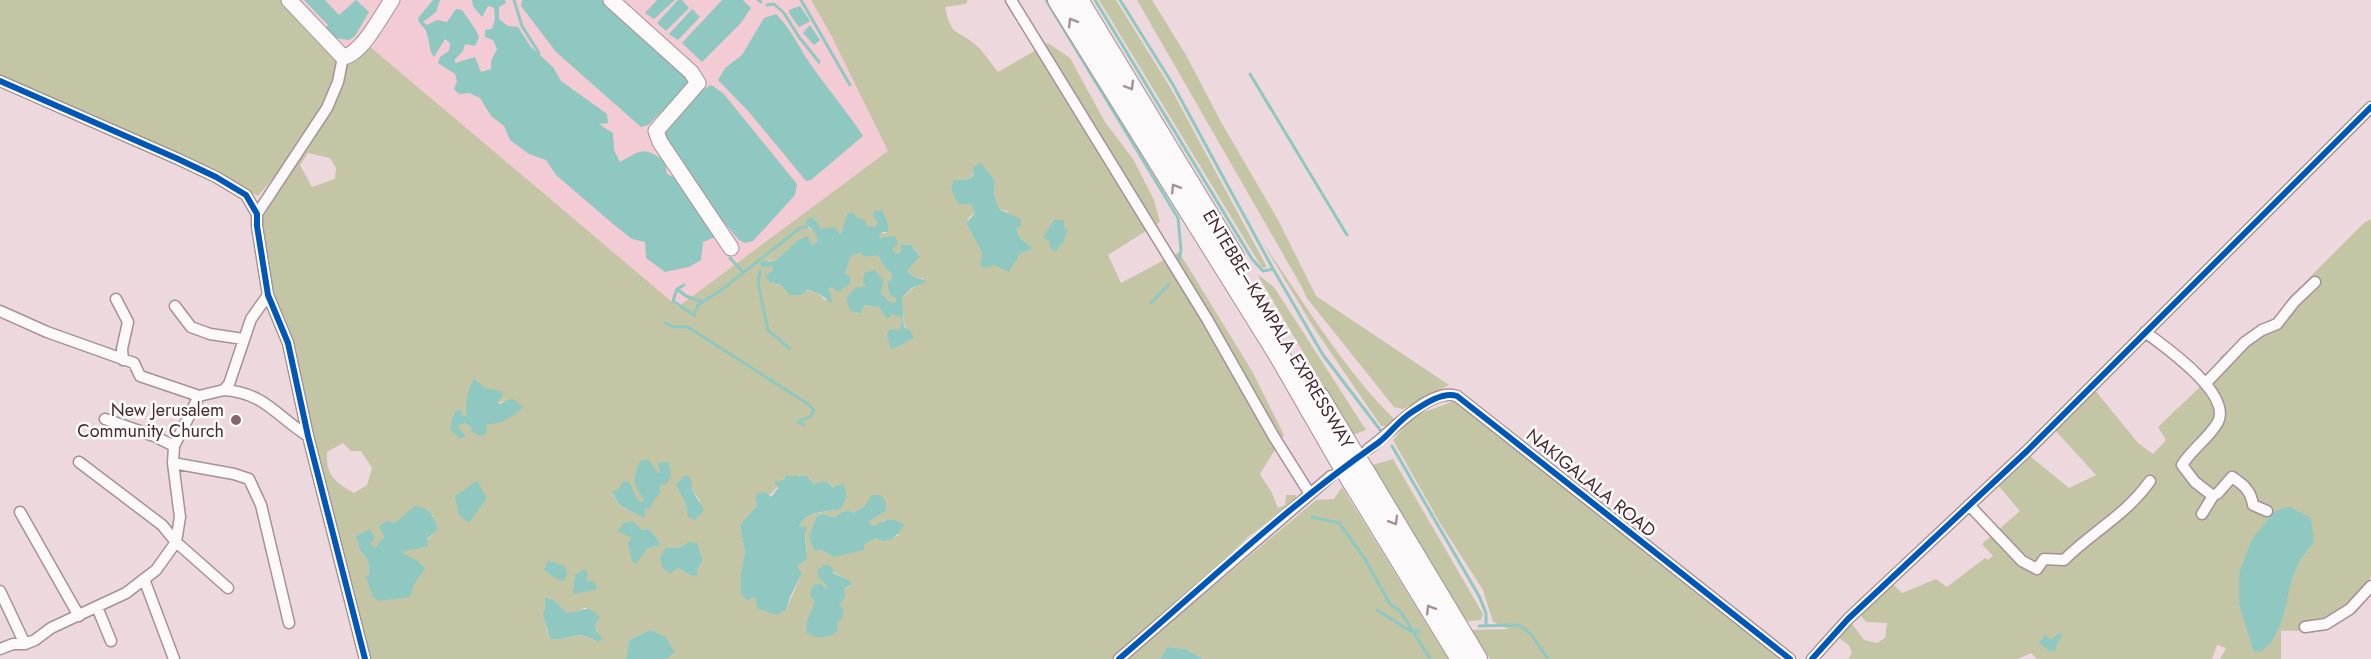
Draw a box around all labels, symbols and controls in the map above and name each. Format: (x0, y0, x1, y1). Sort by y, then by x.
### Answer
one-way arrow (1068, 18, 1080, 28)
one-way arrow (1122, 80, 1134, 90)
one-way arrow (1171, 184, 1183, 194)
street label: ENTEBBE–KAMPALA EXPRESSWAY (1196, 205, 1360, 454)
place label: New Jerusalem Community Church (77, 397, 224, 444)
marker: New Jerusalem Community Church (229, 413, 243, 427)
street label: NAKIGALALA ROAD (1521, 423, 1661, 543)
one-way arrow (1387, 515, 1399, 525)
one-way arrow (1427, 605, 1438, 616)

